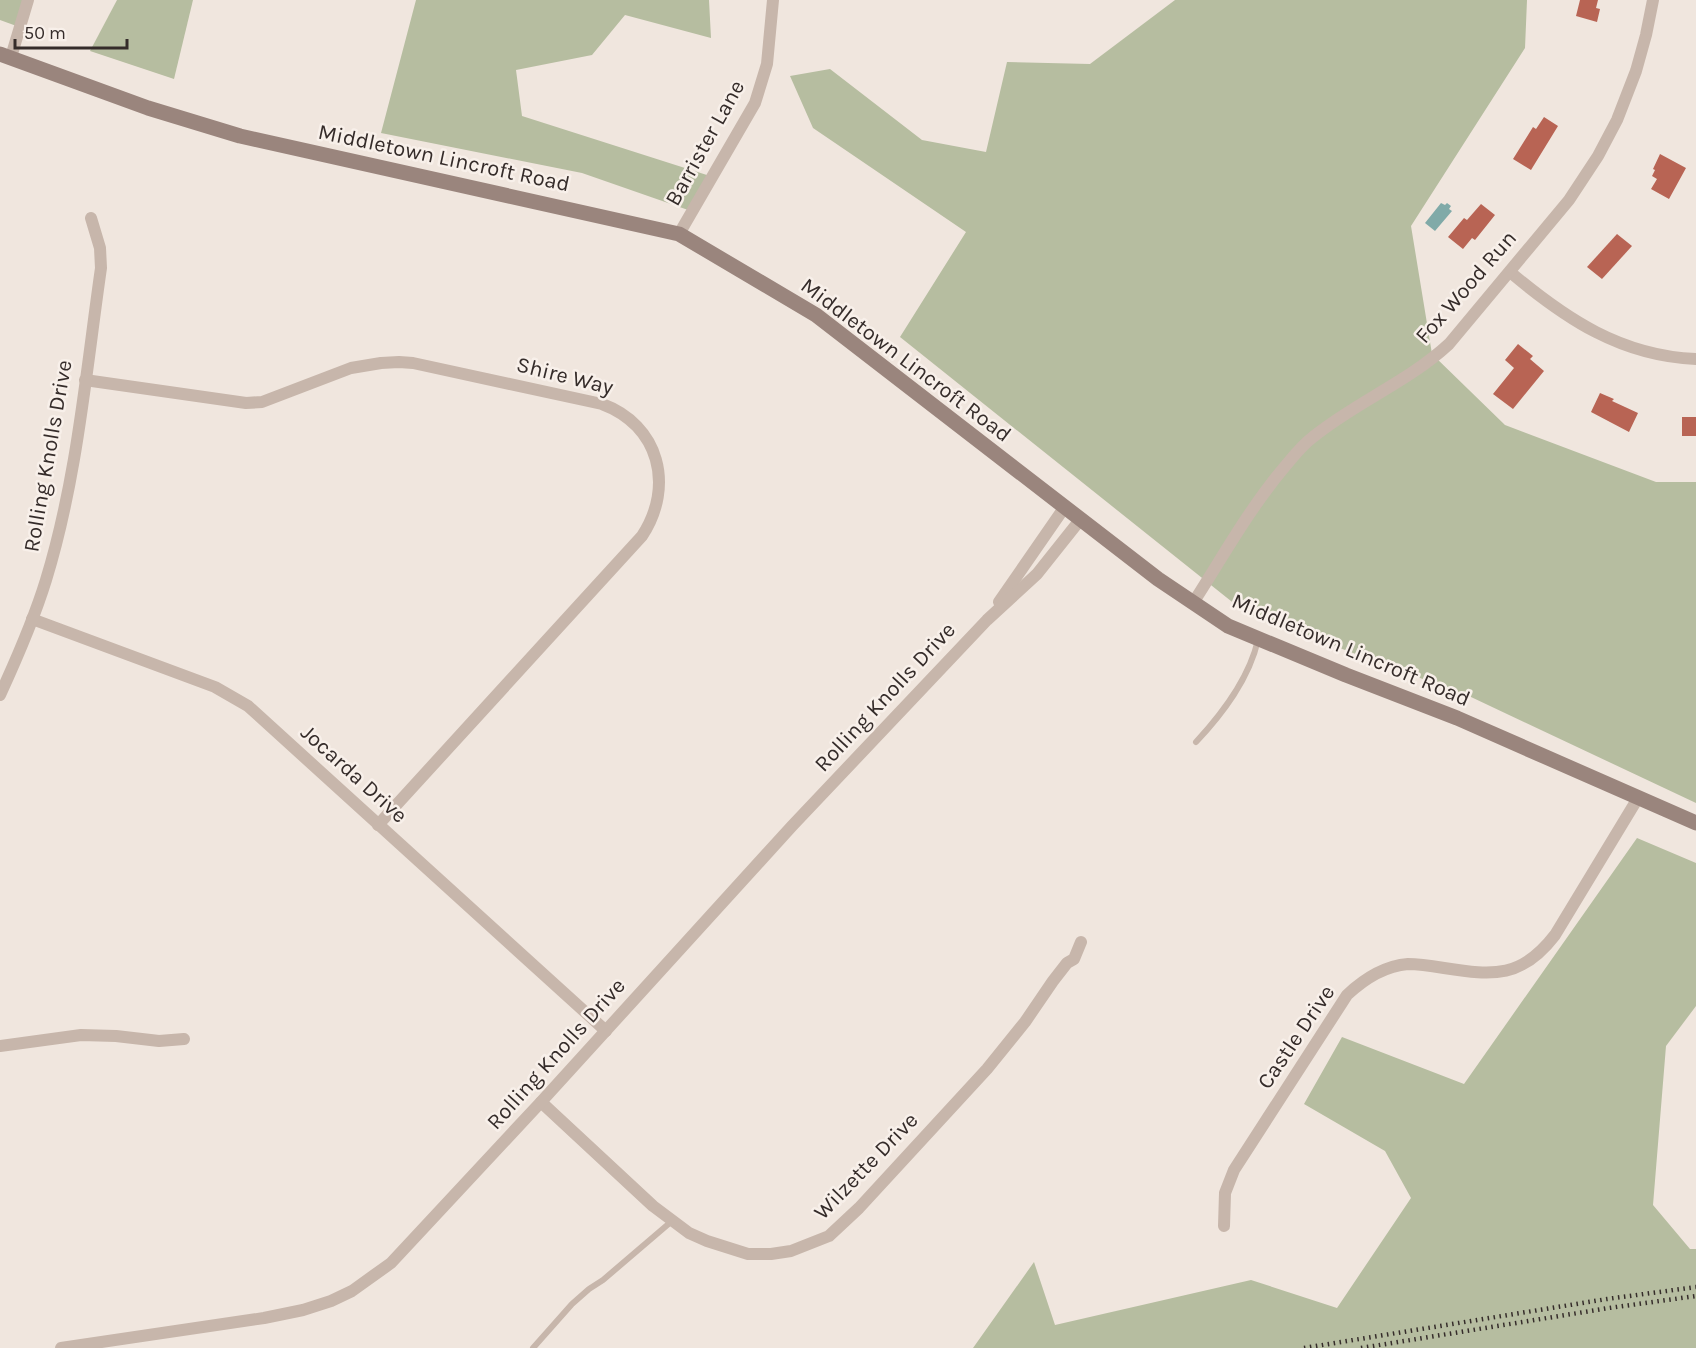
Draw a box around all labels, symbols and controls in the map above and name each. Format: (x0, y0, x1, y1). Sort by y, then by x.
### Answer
scale bar (15, 12, 128, 50)
text: 50 m (24, 22, 66, 44)
street label: Barrister Lane (660, 76, 750, 210)
street label: Middletown Lincroft Road (316, 119, 572, 197)
street label: Fox Wood Run (1410, 225, 1522, 349)
street label: Middletown Lincroft Road (796, 272, 1016, 448)
street label: Shire Way (514, 351, 616, 401)
street label: Rolling Knolls Drive (18, 358, 78, 554)
street label: Middletown Lincroft Road (1228, 588, 1474, 712)
street label: Rolling Knolls Drive (809, 617, 961, 777)
street label: Jocarda Drive (295, 719, 413, 829)
street label: Rolling Knolls Drive (481, 973, 631, 1135)
street label: Castle Drive (1252, 980, 1340, 1094)
street label: Wilzette Drive (809, 1107, 923, 1225)

